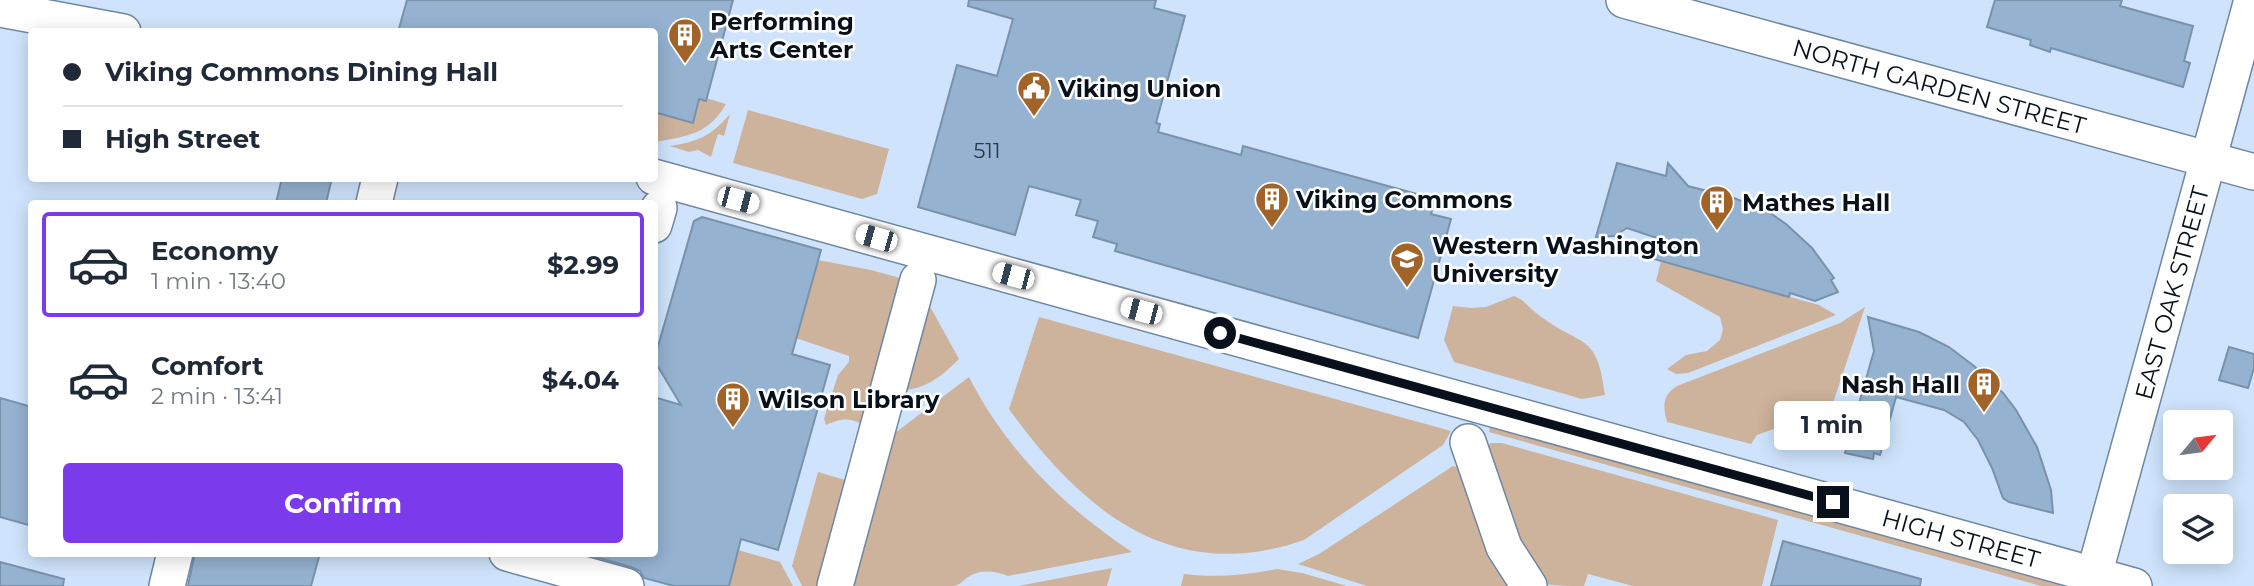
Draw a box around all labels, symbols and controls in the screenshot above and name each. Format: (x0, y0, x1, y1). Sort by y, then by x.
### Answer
place label: Performing Arts Center (709, 7, 854, 64)
building icon: Performing Arts Center (666, 16, 704, 65)
street label: NORTH GARDEN STREET (1790, 32, 2090, 140)
text: Viking Commons Dining Hall (105, 56, 498, 88)
public building icon: Viking Union (1015, 69, 1053, 118)
place label: Viking Union (1057, 74, 1221, 103)
text: High Street (105, 123, 260, 155)
house number: 511 (973, 138, 1001, 163)
building icon: Viking Commons (1253, 180, 1291, 229)
building icon: Mathes Hall (1698, 183, 1736, 232)
street label: EAST OAK STREET (2128, 183, 2215, 403)
car (715, 184, 762, 216)
place label: Viking Commons (1295, 185, 1513, 214)
place label: Mathes Hall (1742, 188, 1890, 217)
car (853, 222, 900, 254)
place label: Western Washington University (1432, 231, 1699, 288)
icon: car (67, 233, 130, 296)
text: Economy (151, 235, 278, 267)
school or university icon: Western Washington University (1388, 240, 1426, 289)
text: $2.99 (547, 249, 619, 281)
car (990, 260, 1037, 292)
text: 1 min · 13:40 (151, 267, 286, 295)
car (1118, 295, 1165, 327)
route start (1204, 317, 1236, 349)
icon: car (67, 348, 130, 411)
text: Comfort (151, 350, 263, 382)
text: $4.04 (542, 364, 619, 396)
building icon: Nash Hall (1965, 365, 2003, 414)
place label: Nash Hall (1841, 370, 1960, 399)
building icon: Wilson Library (714, 380, 752, 429)
text: 2 min · 13:41 (151, 382, 283, 410)
place label: Wilson Library (758, 385, 940, 414)
callout: 1 min (1775, 400, 1891, 449)
north arrow (2163, 410, 2233, 480)
map controls (2163, 410, 2233, 564)
text: 1 min (1801, 411, 1863, 439)
button: Confirm (63, 463, 623, 543)
route end (1817, 486, 1849, 518)
button: layers (2163, 494, 2233, 564)
street label: HIGH STREET (1879, 503, 2044, 574)

